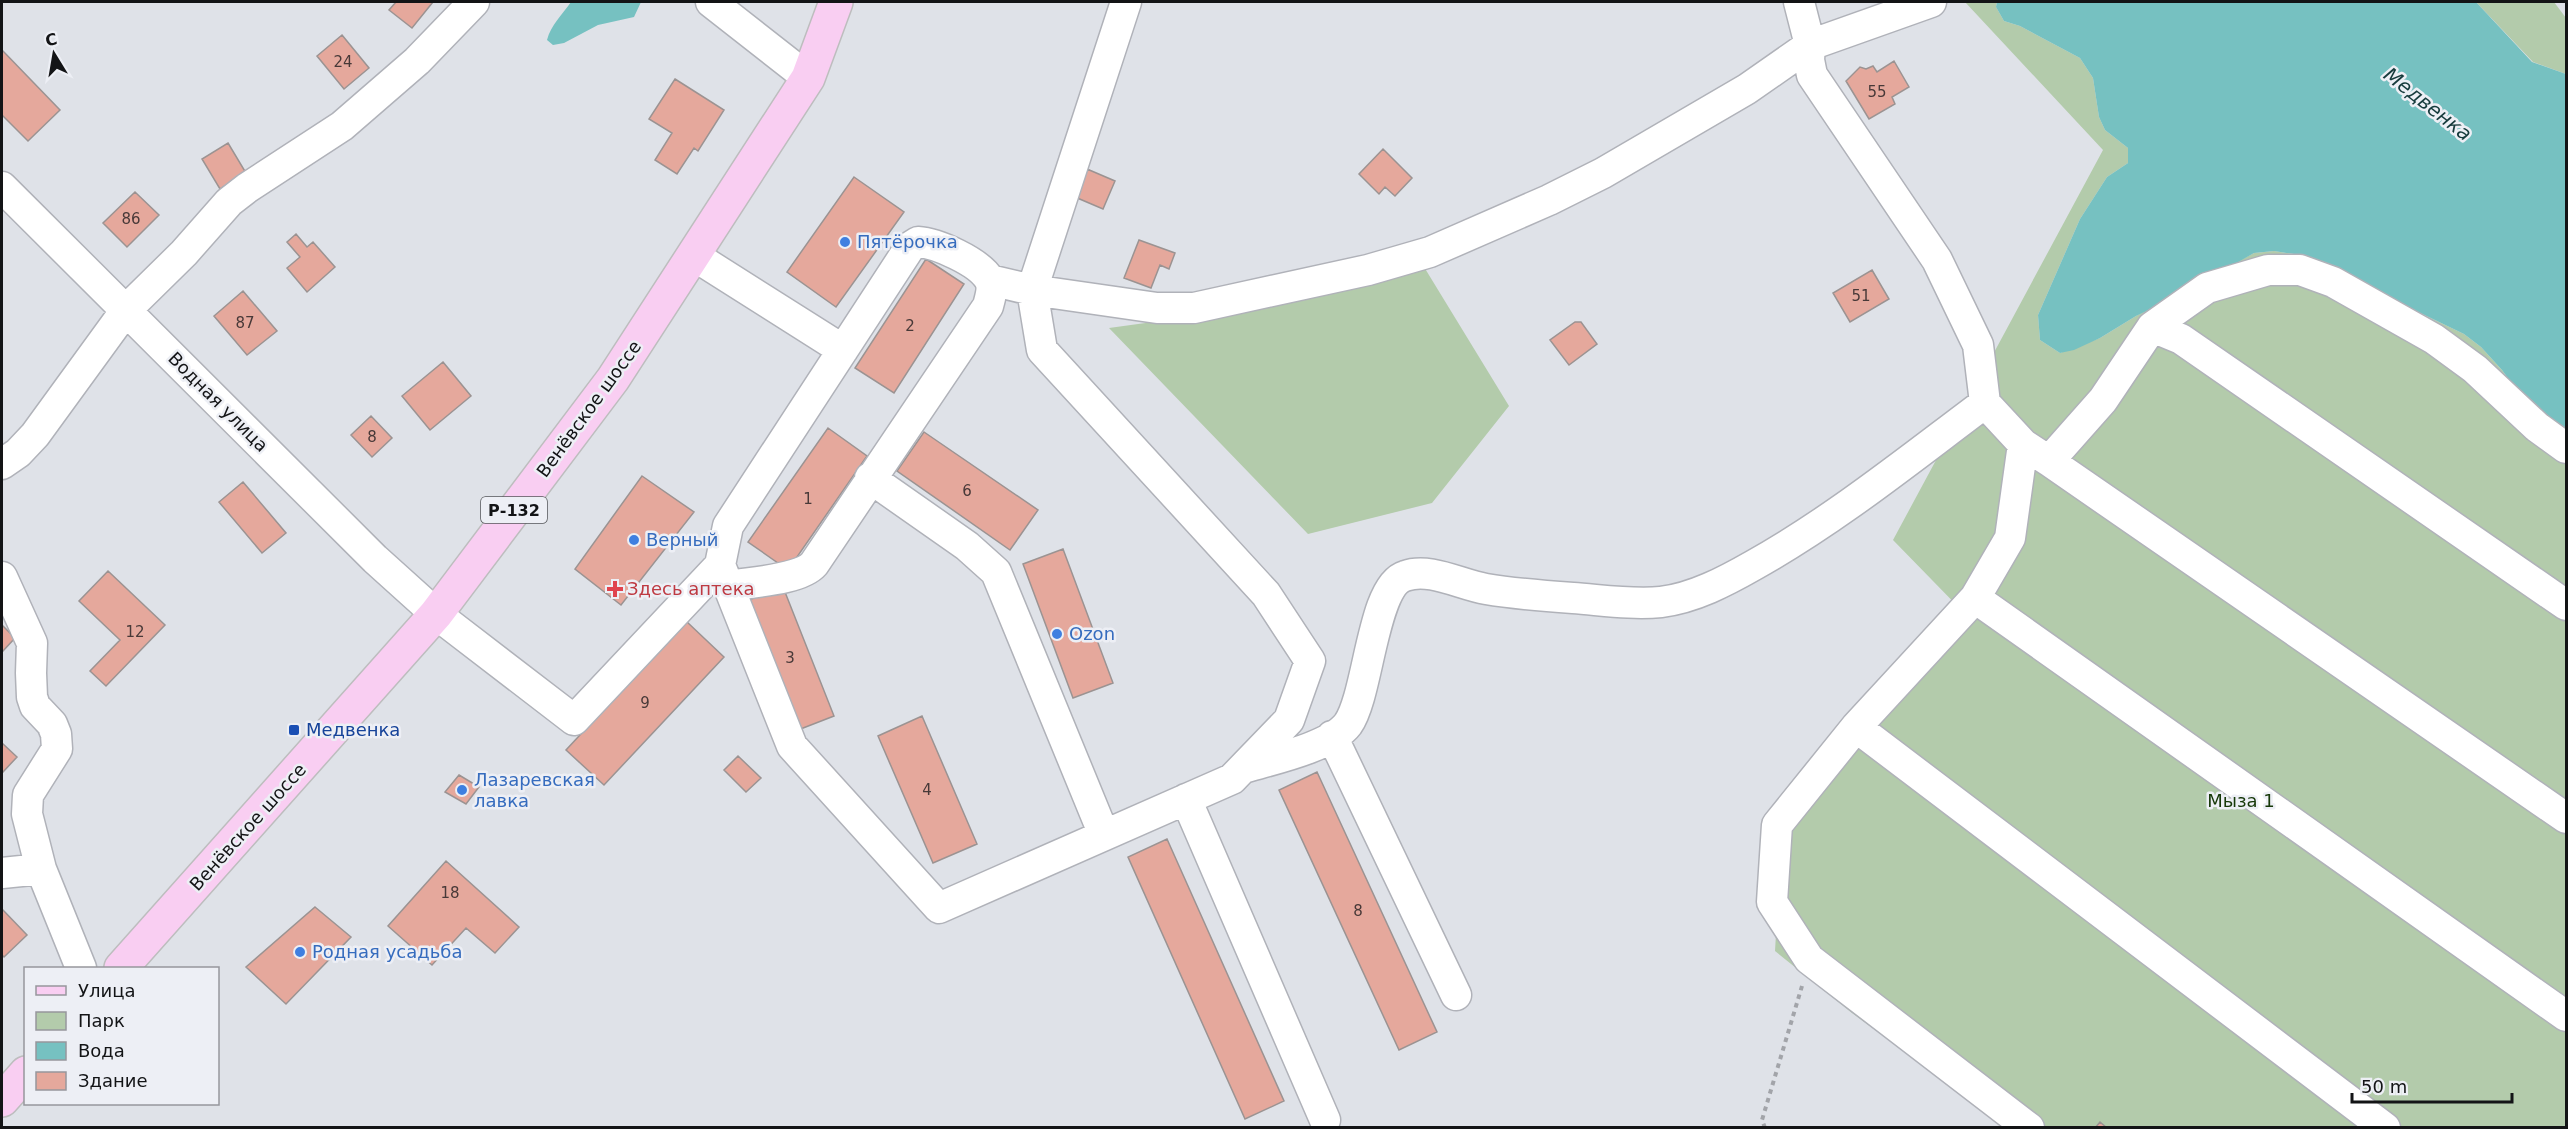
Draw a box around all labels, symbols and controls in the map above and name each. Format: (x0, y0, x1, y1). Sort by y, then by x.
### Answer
north arrow (24, 24, 84, 84)
text: С (44, 29, 59, 50)
house number: 24 (333, 53, 353, 71)
water label: Медвенка (2379, 62, 2477, 146)
house number: 55 (1867, 83, 1887, 101)
house number: 86 (121, 210, 141, 228)
place label: Пятёрочка (857, 231, 958, 252)
marker: Пятёрочка (838, 235, 852, 249)
house number: 51 (1851, 287, 1871, 305)
house number: 87 (235, 314, 255, 332)
house number: 2 (905, 317, 915, 335)
street label: Венёвское шоссе (532, 336, 645, 481)
street label: Водная улица (164, 347, 273, 456)
house number: 8 (367, 428, 377, 446)
house number: 6 (962, 482, 972, 500)
house number: 1 (803, 490, 813, 508)
road number: Р-132 (481, 497, 547, 523)
place label: Верный (646, 529, 719, 550)
marker: Верный (627, 533, 641, 547)
place label: Здесь аптека (627, 578, 755, 599)
marker: Здесь аптека (608, 582, 622, 596)
house number: 12 (125, 623, 145, 641)
place label: Ozon (1069, 623, 1115, 644)
marker: Ozon (1050, 627, 1064, 641)
house number: 3 (785, 649, 795, 667)
house number: 9 (640, 694, 650, 712)
place label: Медвенка (306, 719, 400, 740)
marker: Медвенка (287, 723, 301, 737)
street label: Венёвское шоссе (185, 759, 310, 895)
place label: Лазаревская лавка (474, 769, 595, 811)
house number: 4 (922, 781, 932, 799)
marker: Лазаревская лавка (455, 783, 469, 797)
park label: Мыза 1 (2207, 790, 2275, 811)
house number: 18 (440, 884, 460, 902)
house number: 8 (1353, 902, 1363, 920)
place label: Родная усадьба (312, 941, 462, 962)
marker: Родная усадьба (293, 945, 307, 959)
legend (24, 967, 219, 1105)
text: Улица (78, 980, 135, 1001)
text: Парк (78, 1010, 125, 1031)
text: Вода (78, 1040, 125, 1061)
scale bar (2352, 1066, 2512, 1104)
text: Здание (78, 1070, 148, 1091)
text: 50 m (2361, 1076, 2407, 1097)

